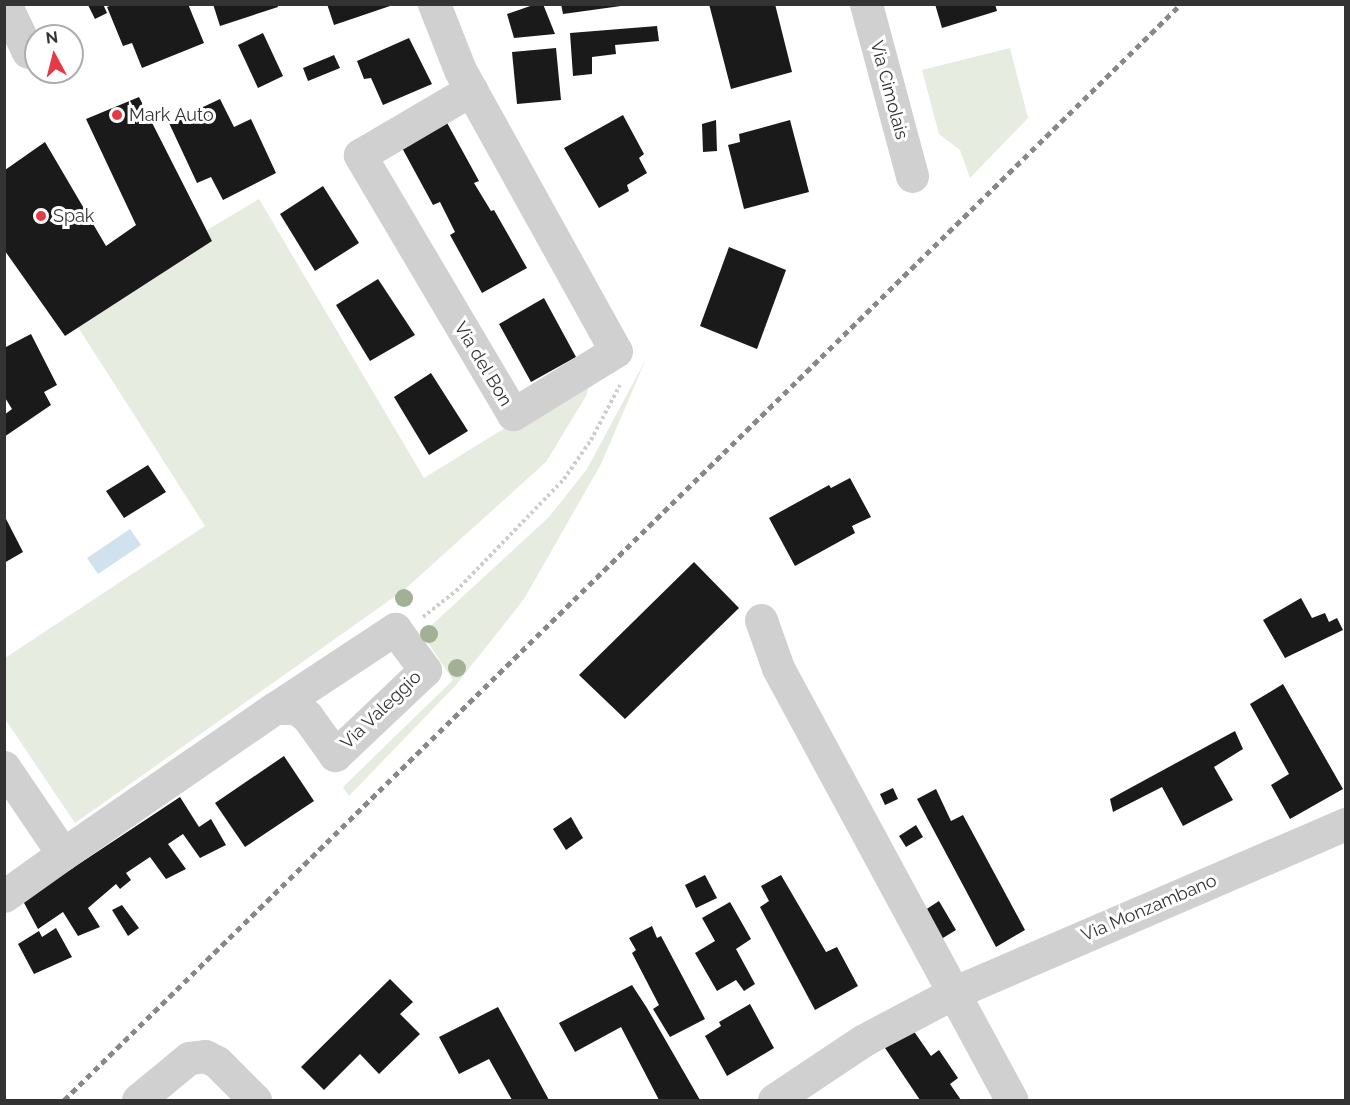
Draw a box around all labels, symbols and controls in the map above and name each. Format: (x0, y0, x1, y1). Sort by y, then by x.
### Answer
north arrow (24, 24, 84, 84)
text: N (45, 27, 59, 48)
street label: Via Cimolais (865, 38, 913, 142)
place label: Mark Auto (129, 104, 214, 126)
marker: Mark Auto (110, 108, 124, 122)
place label: Spak (53, 205, 94, 227)
marker: Spak (34, 209, 48, 223)
street label: Via del Bon (449, 318, 517, 410)
street label: Via Valeggio (336, 666, 426, 754)
street label: Via Monzambano (1078, 870, 1220, 946)

